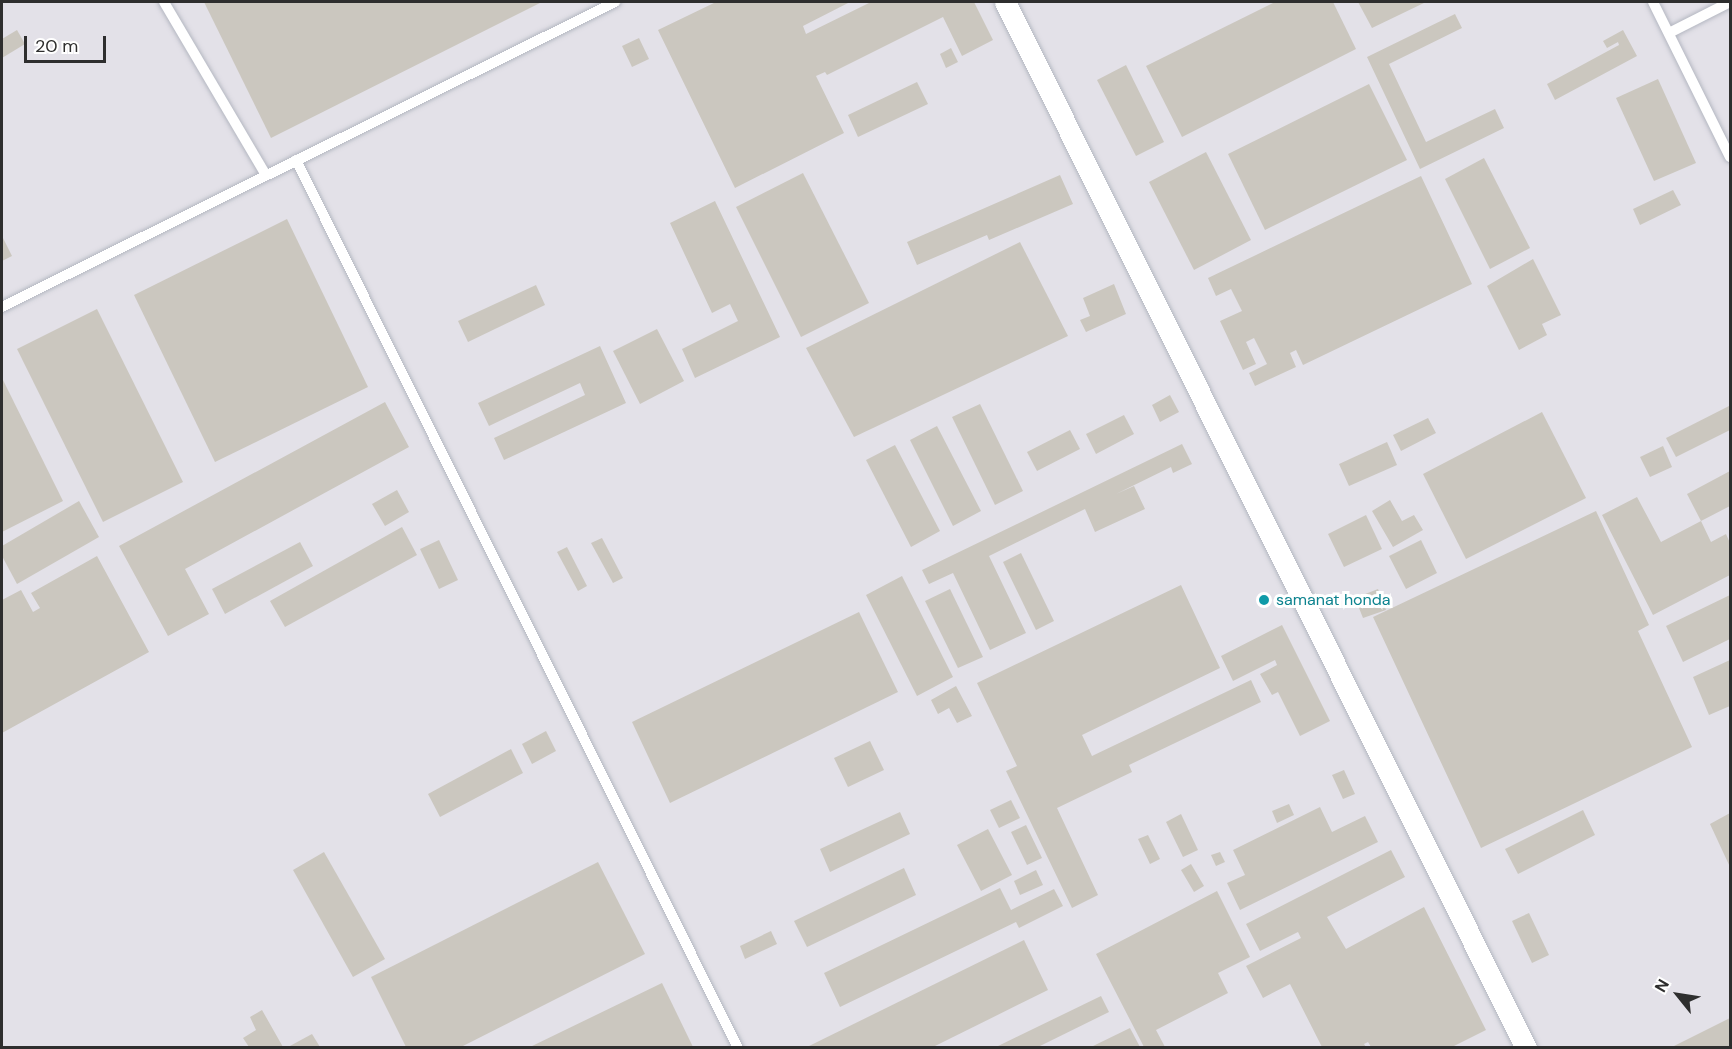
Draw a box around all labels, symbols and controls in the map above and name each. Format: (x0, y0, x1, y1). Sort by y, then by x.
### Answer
scale bar (27, 24, 110, 62)
text: 20 m (35, 34, 78, 58)
place label: samanat honda (1276, 590, 1390, 610)
marker: samanat honda (1257, 593, 1271, 607)
north arrow (1648, 965, 1708, 1025)
text: N (1650, 975, 1674, 996)

